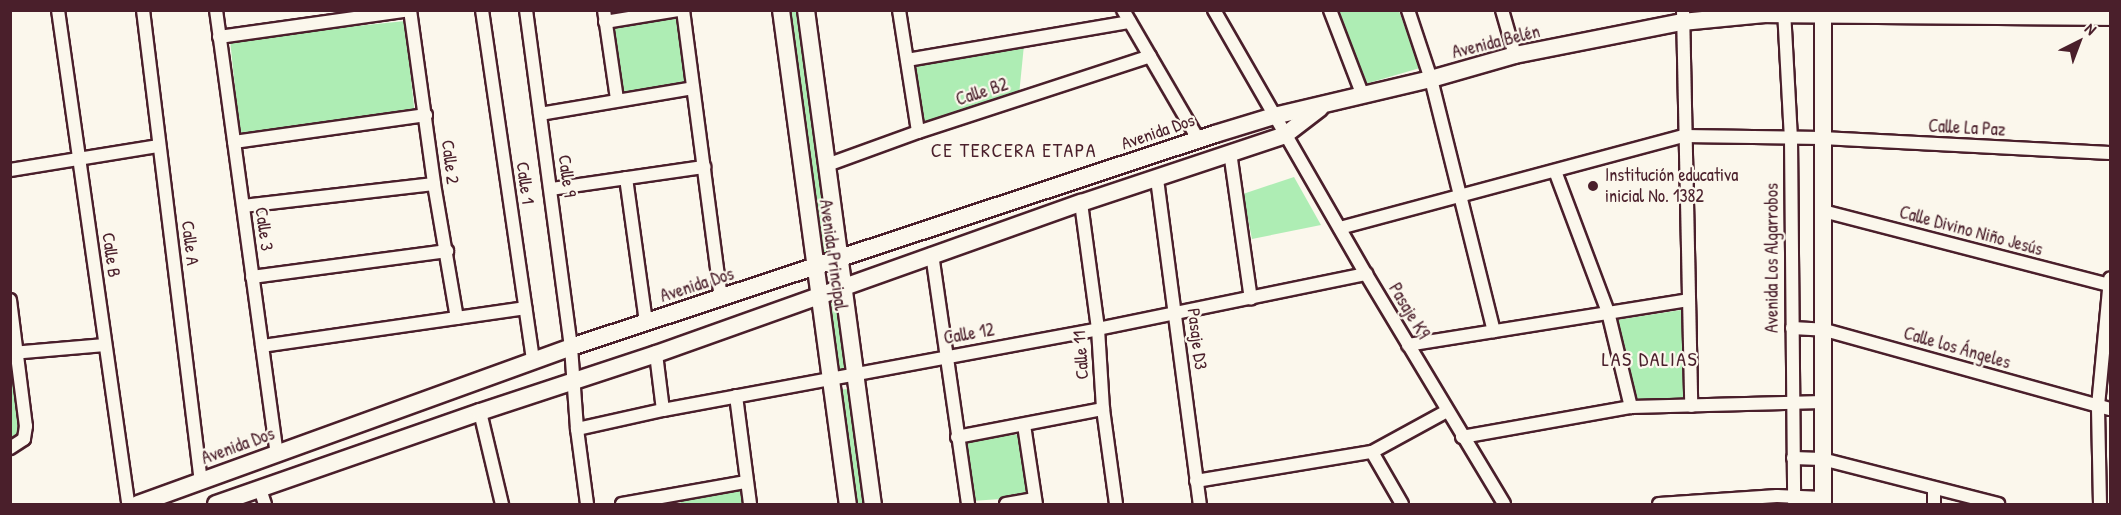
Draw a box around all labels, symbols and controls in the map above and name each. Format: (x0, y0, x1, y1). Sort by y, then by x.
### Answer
north arrow (2049, 12, 2109, 72)
text: N (2081, 18, 2102, 40)
street label: Avenida Belén (1450, 21, 1542, 63)
street label: Calle B2 (953, 73, 1011, 111)
street label: Avenida Dos (1118, 109, 1198, 155)
street label: Calle La Paz (1928, 115, 2006, 141)
district label: CE TERCERA ETAPA (931, 137, 1097, 161)
street label: Calle 2 (437, 139, 463, 185)
street label: Calle 9 (553, 153, 581, 199)
street label: Calle 1 (511, 160, 539, 206)
place label: Institución educativa inicial No. 1382 (1605, 165, 1738, 207)
marker: Institución educativa inicial No. 1382 (1586, 179, 1600, 193)
street label: Avenida Los Algarrobos (1761, 183, 1783, 333)
street label: Avenida Principal (815, 198, 851, 312)
street label: Calle Divino Niño Jesús (1897, 201, 2045, 261)
street label: Calle 3 (250, 206, 278, 252)
street label: Calle A (177, 219, 203, 267)
street label: Calle B (97, 231, 125, 279)
street label: Avenida Dos (657, 263, 737, 307)
street label: Pasaje K9 (1384, 279, 1434, 343)
street label: Pasaje D3 (1183, 307, 1211, 371)
street label: Calle 12 (942, 319, 996, 349)
street label: Calle los Ángeles (1901, 322, 2013, 374)
street label: Calle 11 (1069, 330, 1093, 380)
district label: LAS DALIAS (1602, 346, 1698, 370)
street label: Avenida Dos (198, 423, 278, 469)

